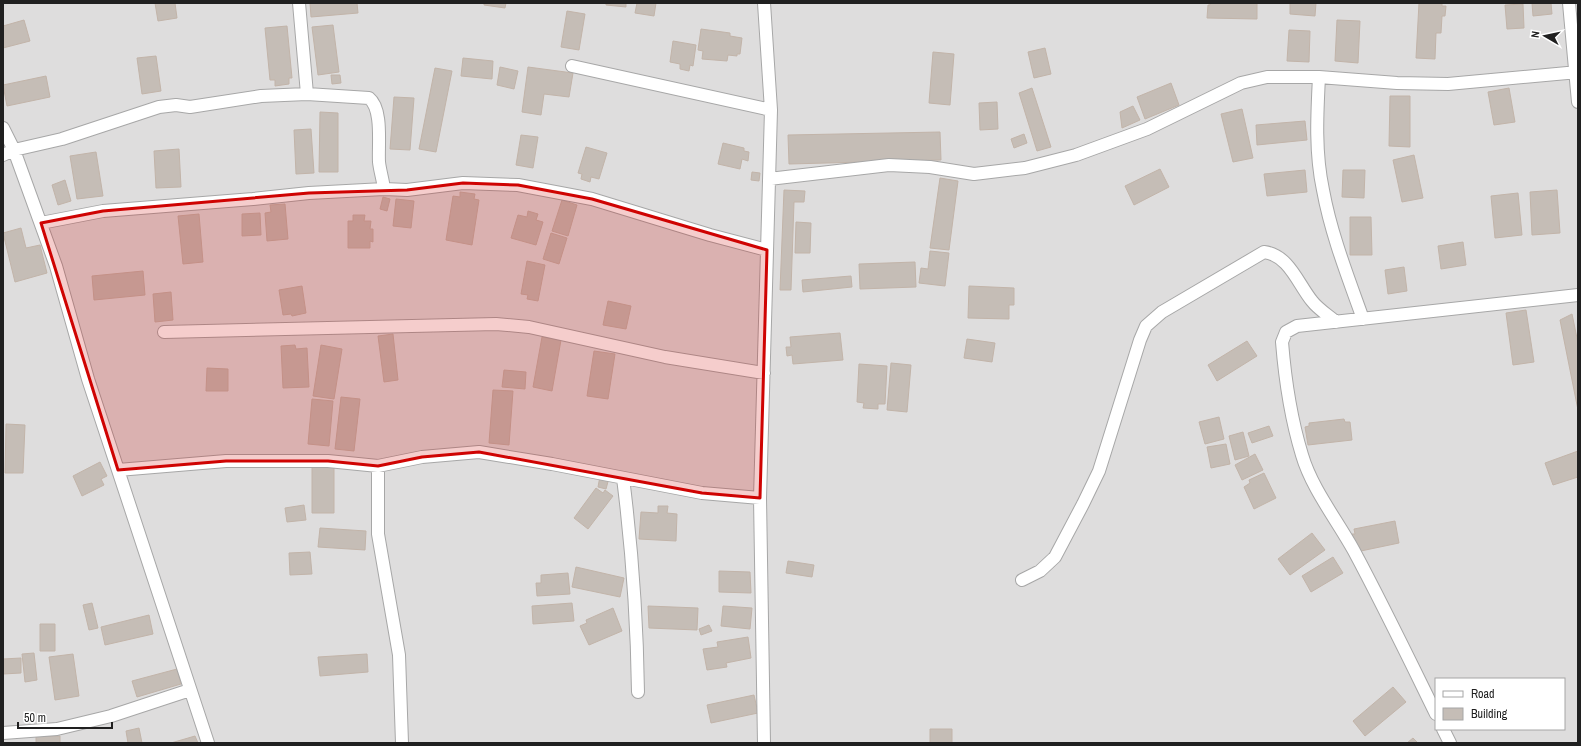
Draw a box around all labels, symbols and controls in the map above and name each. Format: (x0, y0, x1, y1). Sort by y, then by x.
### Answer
north arrow (1525, 16, 1565, 56)
text: N (1528, 30, 1543, 39)
legend (1435, 678, 1565, 730)
text: Road (1471, 686, 1495, 702)
scale bar (18, 704, 112, 730)
text: Building (1471, 706, 1508, 722)
text: 50 m (24, 710, 46, 726)

